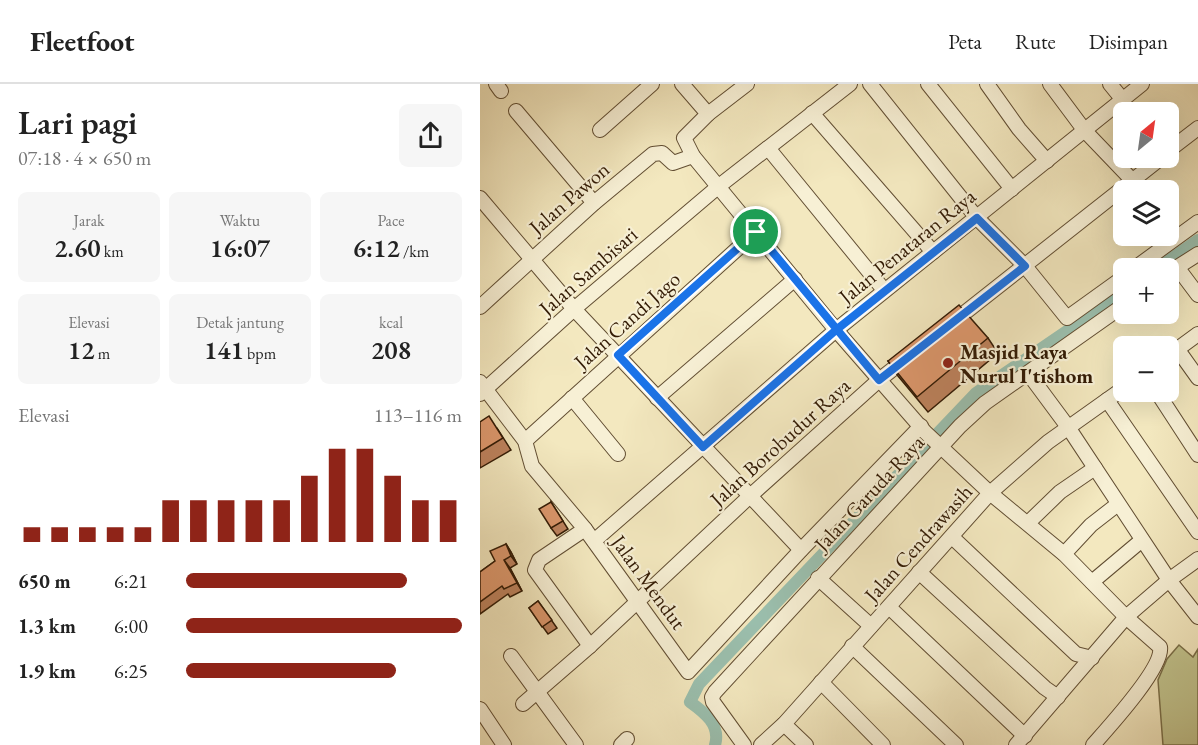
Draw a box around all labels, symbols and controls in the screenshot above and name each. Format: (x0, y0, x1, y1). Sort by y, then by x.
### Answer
text: Fleetfoot (30, 23, 134, 59)
text: Peta (948, 28, 982, 55)
text: Rute (1015, 28, 1056, 55)
text: Disimpan (1089, 28, 1168, 55)
text: Lari pagi (18, 101, 137, 144)
north arrow (1113, 102, 1179, 168)
map controls (1113, 102, 1179, 402)
button: share (399, 104, 462, 167)
text: 07:18 · 4 × 650 m (18, 145, 151, 171)
street label: Jalan Pawon (522, 156, 615, 242)
button: layers (1113, 180, 1179, 246)
street label: Jalan Penataran Raya (831, 182, 981, 311)
pin (730, 206, 781, 257)
text: Jarak (73, 210, 105, 231)
text: Waktu (220, 210, 260, 231)
text: Pace (378, 210, 404, 231)
icon: arrive (739, 215, 772, 248)
street label: Jalan Sambisari (532, 221, 643, 323)
text: 2.60 (54, 231, 101, 265)
text: 16:07 (210, 231, 270, 265)
text: 6:12 (353, 231, 400, 265)
text: km (101, 241, 124, 262)
text: /km (400, 241, 429, 262)
button: + (1113, 258, 1179, 324)
street label: Jalan Candi Jago (567, 265, 686, 376)
text: Elevasi (68, 312, 110, 333)
text: Detak jantung (196, 312, 284, 333)
text: kcal (379, 312, 403, 333)
text: 12 (68, 333, 95, 367)
text: 141 (204, 333, 244, 367)
text: 208 (371, 333, 411, 367)
button: − (1113, 336, 1179, 402)
place label: Masjid Raya Nurul I'tishom (960, 338, 1093, 389)
text: m (95, 343, 110, 364)
text: bpm (244, 343, 276, 364)
marker: Masjid Raya Nurul I'tishom (941, 356, 955, 370)
street label: Jalan Borobudur Raya (703, 371, 856, 513)
text: Elevasi (18, 402, 70, 428)
text: 113–116 m (374, 402, 462, 428)
street label: Jalan Garuda Raya (807, 429, 930, 558)
street label: Jalan Cendrawasih (857, 478, 978, 609)
street label: Jalan Mendut (604, 528, 693, 635)
text: 650 m (18, 568, 71, 594)
text: 6:21 (114, 568, 148, 594)
text: 1.3 km (18, 613, 76, 639)
text: 6:00 (114, 613, 148, 639)
text: 1.9 km (18, 658, 76, 684)
text: 6:25 (114, 658, 148, 684)

